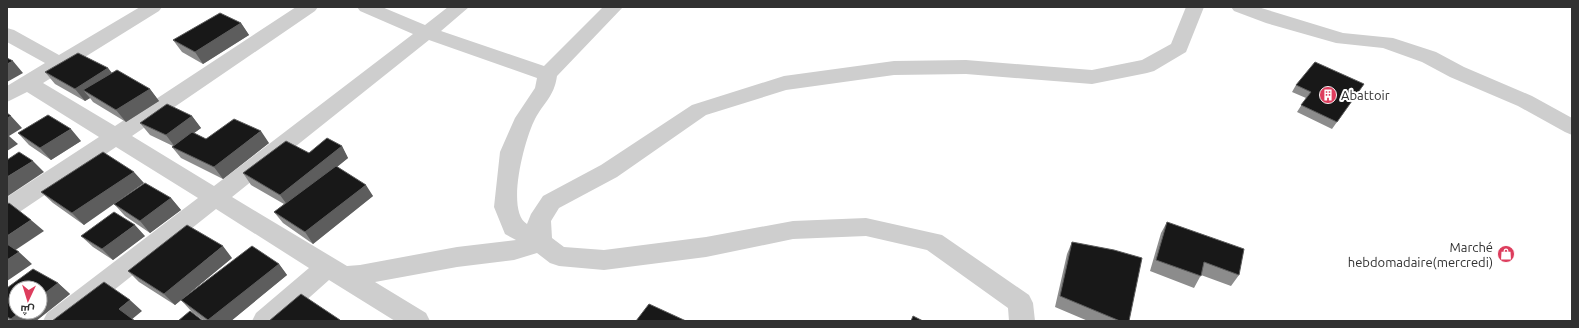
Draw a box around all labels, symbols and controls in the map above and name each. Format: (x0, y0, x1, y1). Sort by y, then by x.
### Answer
building icon: Abattoir (1318, 85, 1338, 105)
place label: Abattoir (1341, 88, 1390, 102)
place label: Marché hebdomadaire(mercredi) (1348, 240, 1493, 270)
shop icon: Marché hebdomadaire(mercredi) (1496, 244, 1516, 264)
north arrow (8, 280, 48, 320)
text: ش (20, 303, 35, 316)

